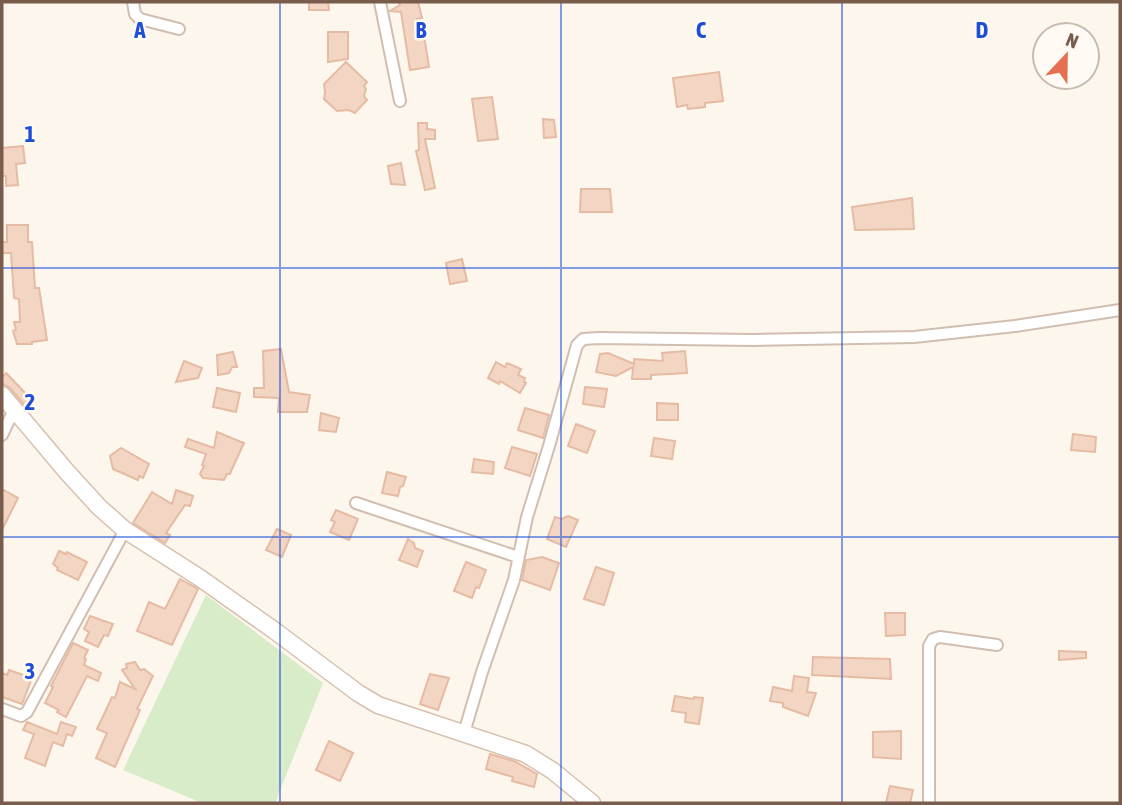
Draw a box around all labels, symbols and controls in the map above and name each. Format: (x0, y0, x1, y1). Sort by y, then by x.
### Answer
text: A (133, 17, 146, 43)
text: B (416, 17, 427, 43)
text: C (696, 17, 707, 43)
text: D (976, 17, 989, 43)
north arrow (1031, 21, 1101, 91)
text: N (1063, 28, 1082, 53)
text: 1 (25, 121, 36, 147)
text: 2 (25, 389, 35, 415)
text: 3 (25, 658, 35, 684)

